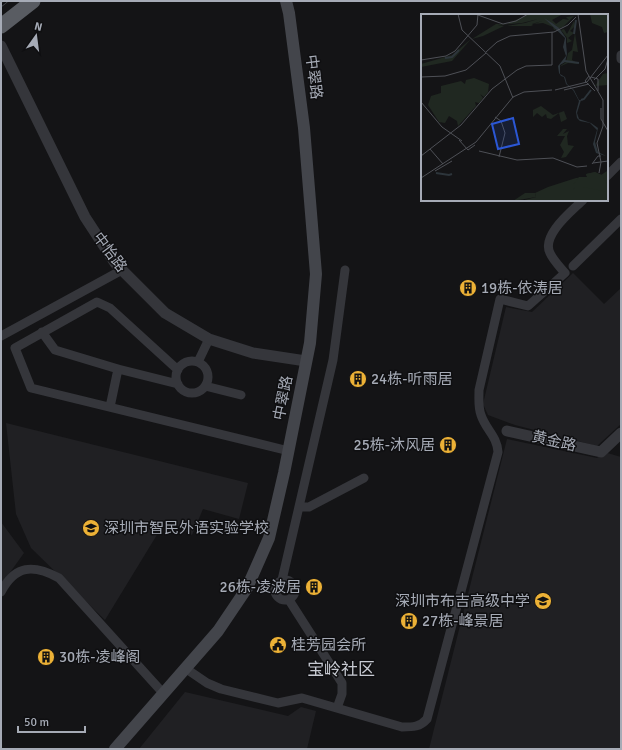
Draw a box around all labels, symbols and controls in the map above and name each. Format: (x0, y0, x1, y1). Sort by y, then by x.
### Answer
inset map (421, 14, 608, 201)
north arrow (16, 16, 56, 56)
text: N (33, 20, 44, 34)
street label: 中翠路 (302, 54, 326, 100)
street label: 中怡路 (89, 229, 131, 275)
building icon: 19栋-依涛居 (458, 278, 478, 298)
place label: 19栋-依涛居 (481, 279, 562, 297)
building icon: 24栋-听雨居 (348, 369, 368, 389)
place label: 24栋-听雨居 (371, 370, 452, 388)
street label: 中翠路 (270, 374, 296, 422)
street label: 黄金路 (530, 427, 578, 455)
building icon: 25栋-沐风居 (438, 435, 458, 455)
place label: 25栋-沐风居 (354, 436, 435, 454)
school or university icon: 深圳市智民外语实验学校 (81, 518, 101, 538)
place label: 深圳市智民外语实验学校 (104, 519, 269, 537)
building icon: 26栋-凌波居 (304, 577, 324, 597)
place label: 26栋-凌波居 (220, 578, 301, 596)
school or university icon: 深圳市布吉高级中学 (533, 591, 553, 611)
place label: 深圳市布吉高级中学 (395, 592, 530, 610)
building icon: 27栋-峰景居 (399, 611, 419, 631)
place label: 27栋-峰景居 (422, 612, 503, 630)
public building icon: 桂芳园会所 (268, 635, 288, 655)
place label: 桂芳园会所 (291, 636, 366, 654)
building icon: 30栋-凌峰阁 (36, 647, 56, 667)
place label: 30栋-凌峰阁 (59, 648, 140, 666)
district label: 宝岭社区 (307, 659, 375, 680)
scale bar (18, 708, 85, 734)
text: 50 m (24, 715, 49, 730)

